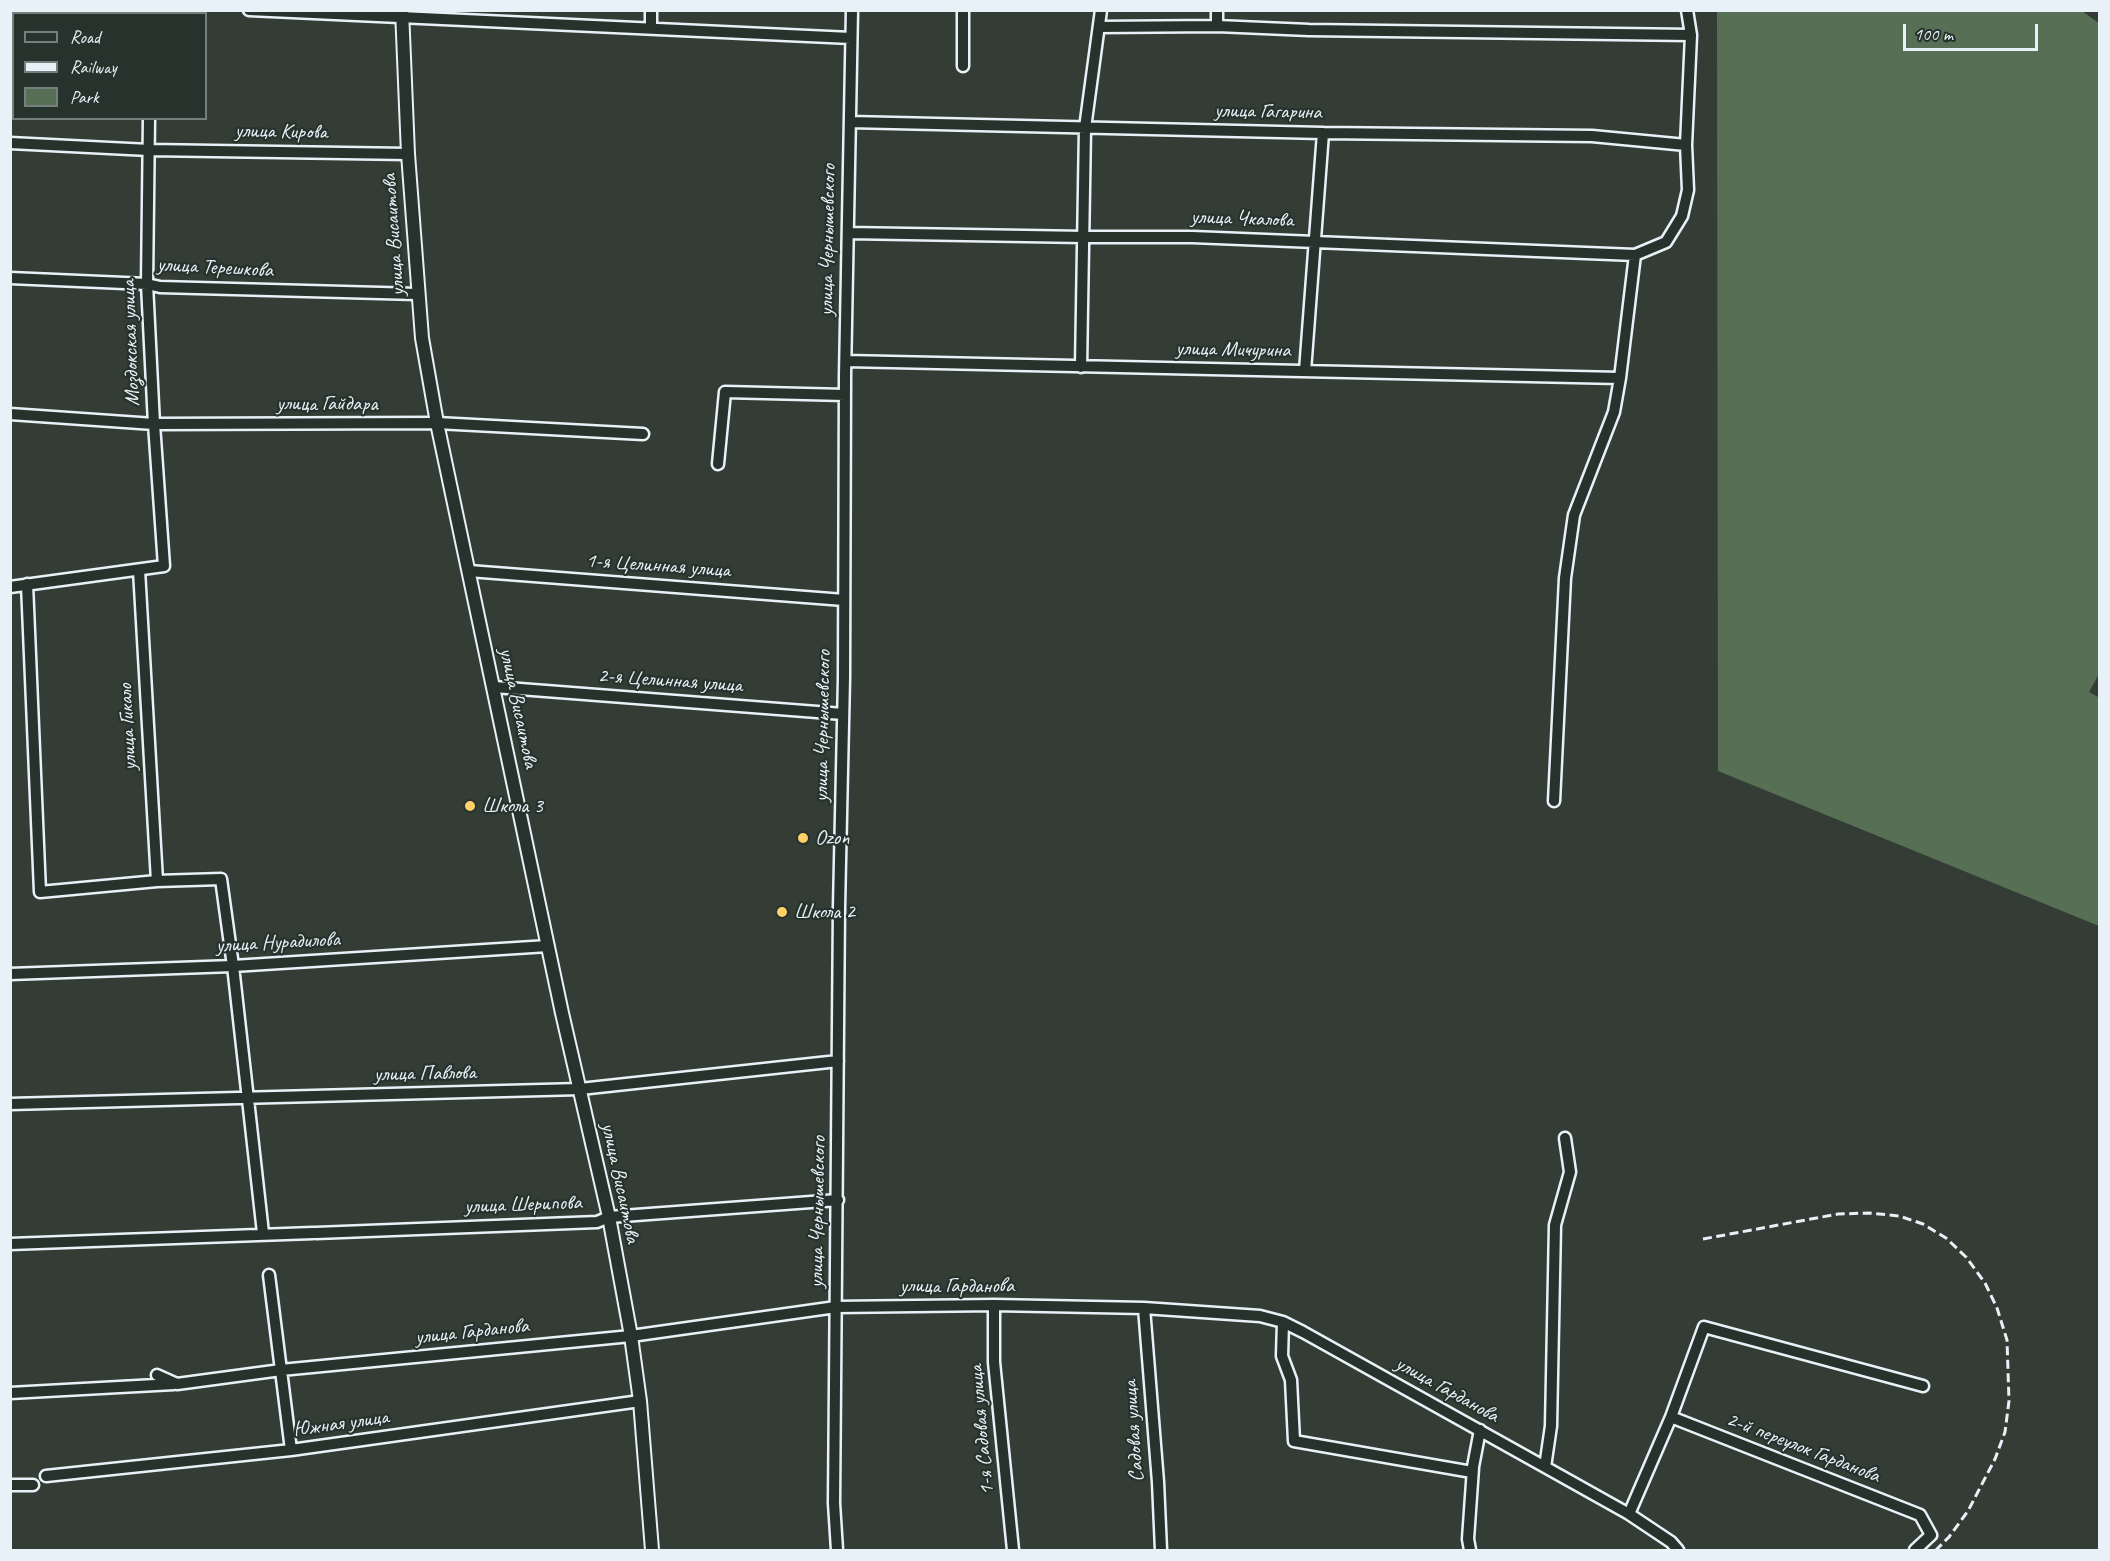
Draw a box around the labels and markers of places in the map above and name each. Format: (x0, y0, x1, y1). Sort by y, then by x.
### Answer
place label: Школа 3 (482, 793, 543, 819)
marker: Школа 3 (463, 799, 477, 813)
place label: Ozon (815, 825, 850, 851)
marker: Ozon (796, 831, 810, 845)
place label: Школа 2 (794, 899, 855, 925)
marker: Школа 2 (775, 905, 789, 919)

